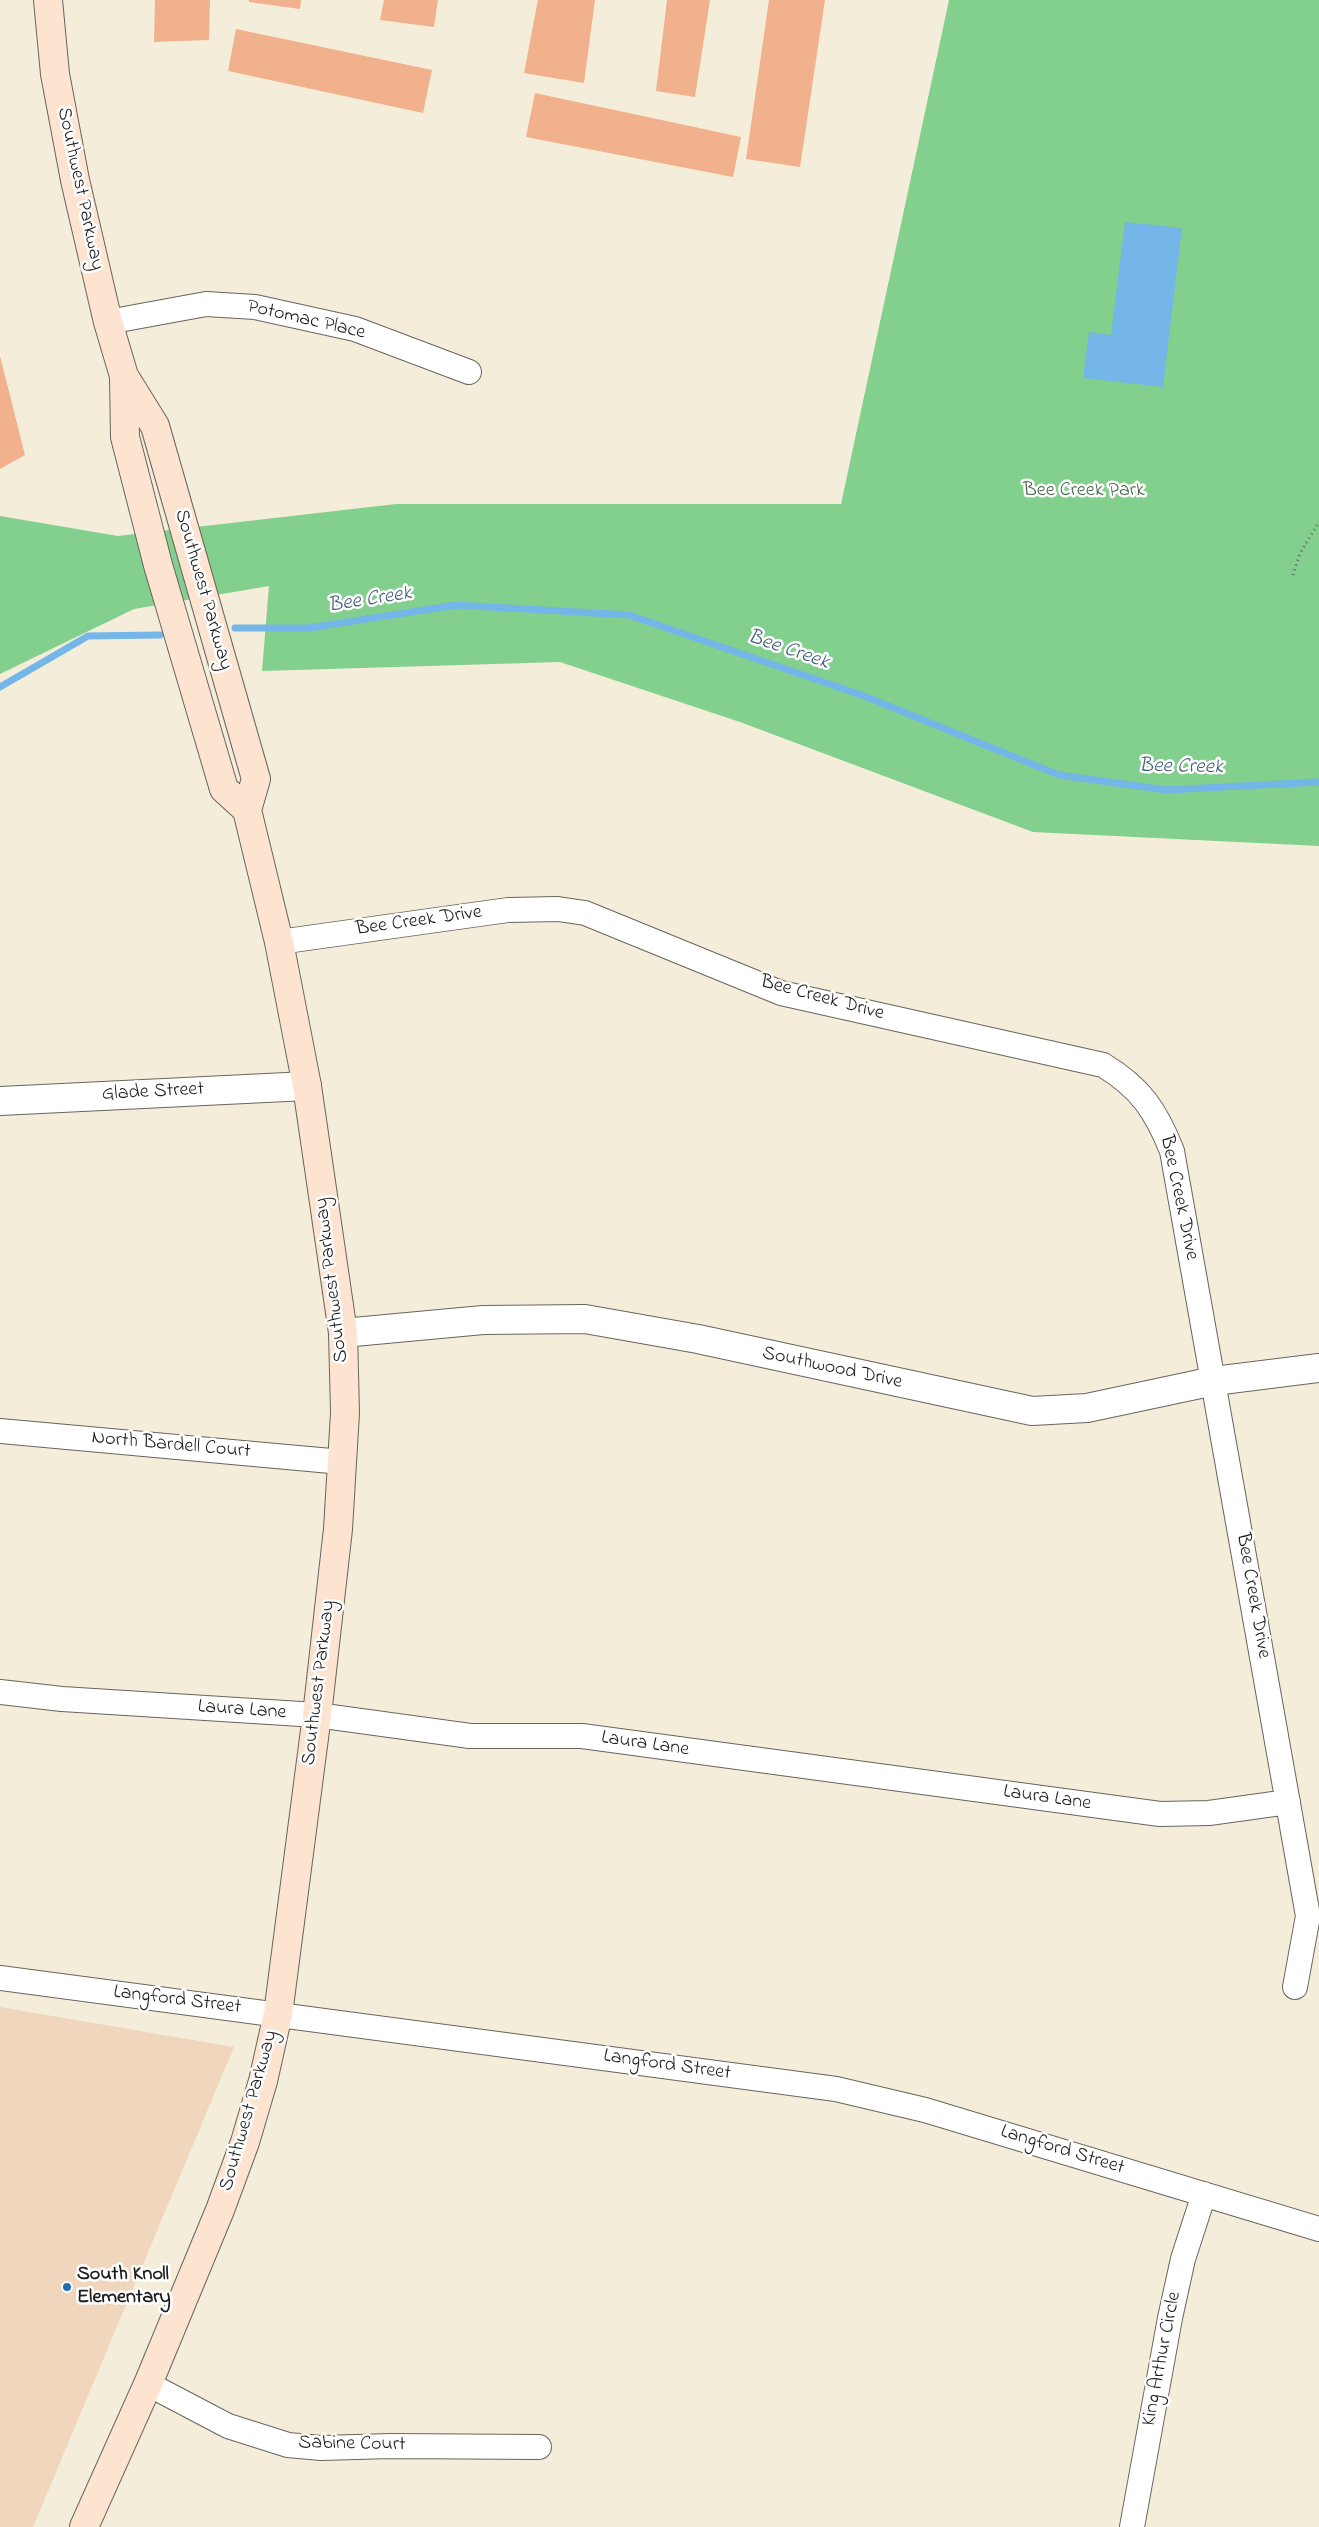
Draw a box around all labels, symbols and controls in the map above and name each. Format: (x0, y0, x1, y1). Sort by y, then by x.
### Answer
street label: Southwest Parkway (50, 105, 108, 273)
street label: Potomac Place (245, 296, 367, 346)
park label: Bee Creek Park (1023, 480, 1145, 504)
street label: Southwest Parkway (168, 507, 236, 673)
water label: Bee Creek (326, 582, 414, 620)
water label: Bee Creek (744, 625, 832, 677)
water label: Bee Creek (1139, 755, 1223, 781)
street label: Bee Creek Drive (354, 901, 484, 943)
street label: Bee Creek Drive (758, 971, 886, 1027)
street label: Glade Street (101, 1078, 205, 1108)
street label: Bee Creek Drive (1153, 1133, 1203, 1263)
street label: Southwest Parkway (311, 1196, 355, 1364)
street label: Southwood Drive (760, 1342, 904, 1396)
street label: North Bardell Court (91, 1427, 251, 1465)
street label: Bee Creek Drive (1229, 1531, 1275, 1661)
street label: Southwest Parkway (298, 1599, 342, 1767)
street label: Laura Lane (197, 1696, 287, 1726)
street label: Laura Lane (599, 1727, 691, 1763)
street label: Laura Lane (1001, 1781, 1093, 1817)
street label: Langford Street (112, 1981, 242, 2021)
street label: Southwest Parkway (216, 2028, 284, 2194)
street label: Langford Street (602, 2045, 732, 2087)
street label: Langford Street (997, 2121, 1127, 2181)
place label: South Knoll Elementary (77, 2264, 171, 2311)
marker: South Knoll Elementary (61, 2281, 73, 2293)
street label: King Arthur Circle (1138, 2290, 1188, 2428)
street label: Sabine Court (298, 2432, 406, 2458)

